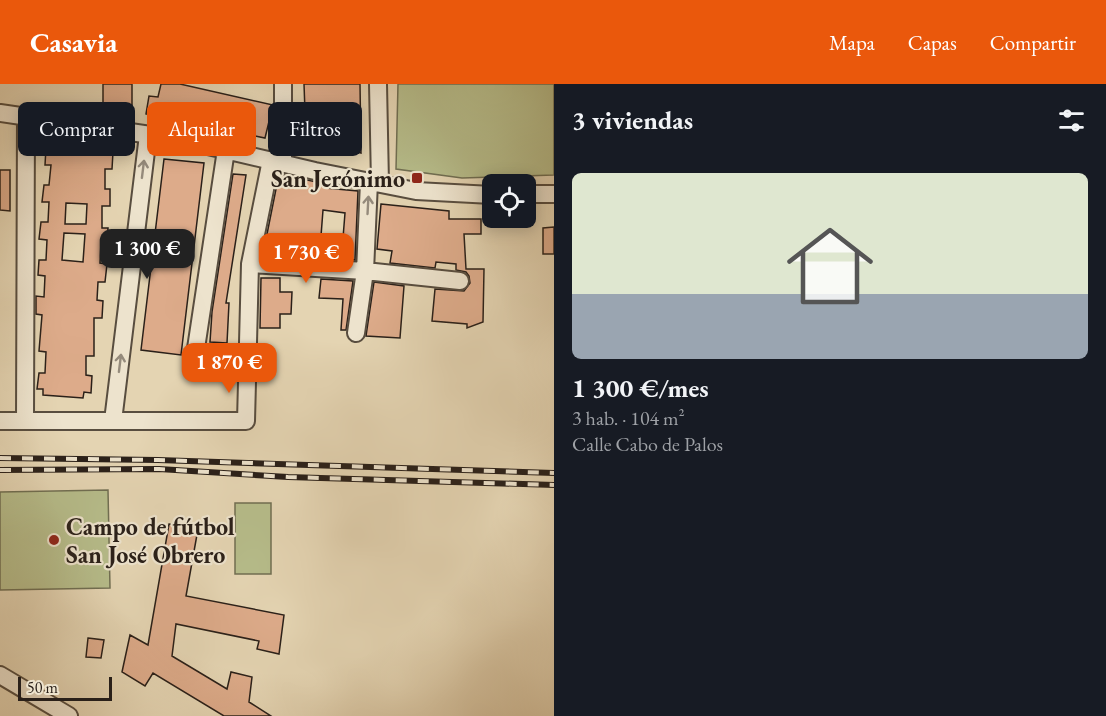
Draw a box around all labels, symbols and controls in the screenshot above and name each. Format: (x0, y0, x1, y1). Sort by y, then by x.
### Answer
text: Casavia (30, 24, 118, 60)
text: Mapa (829, 29, 875, 56)
text: Capas (908, 29, 957, 56)
text: Compartir (990, 29, 1076, 56)
chip: Comprar (18, 102, 135, 156)
chip: Alquilar (147, 102, 256, 156)
chip: Filtros (268, 102, 362, 156)
text: 3 viviendas (572, 103, 693, 137)
icon: filters (1055, 104, 1088, 137)
one-way arrow (138, 160, 149, 180)
place label: San Jerónimo (271, 163, 405, 194)
marker: San Jerónimo (410, 171, 424, 185)
map controls (482, 174, 536, 228)
button: locate (482, 174, 536, 228)
one-way arrow (363, 196, 374, 216)
icon: home (776, 212, 884, 320)
pin: 1 300 € (92, 229, 202, 280)
pin: 1 730 € (251, 233, 361, 284)
text: 1 300 € (114, 235, 180, 261)
text: 1 730 € (273, 239, 339, 265)
pin: 1 870 € (174, 343, 284, 394)
text: 1 870 € (196, 349, 262, 375)
one-way arrow (115, 354, 126, 373)
text: 1 300 €/mes (572, 371, 709, 405)
text: 3 hab. · 104 m² (572, 405, 685, 431)
text: Calle Cabo de Palos (572, 431, 723, 457)
place label: Campo de fútbol San José Obrero (66, 511, 235, 570)
marker: Campo de fútbol San José Obrero (47, 533, 61, 547)
scale bar (18, 674, 112, 702)
text: 50 m (27, 677, 58, 698)

